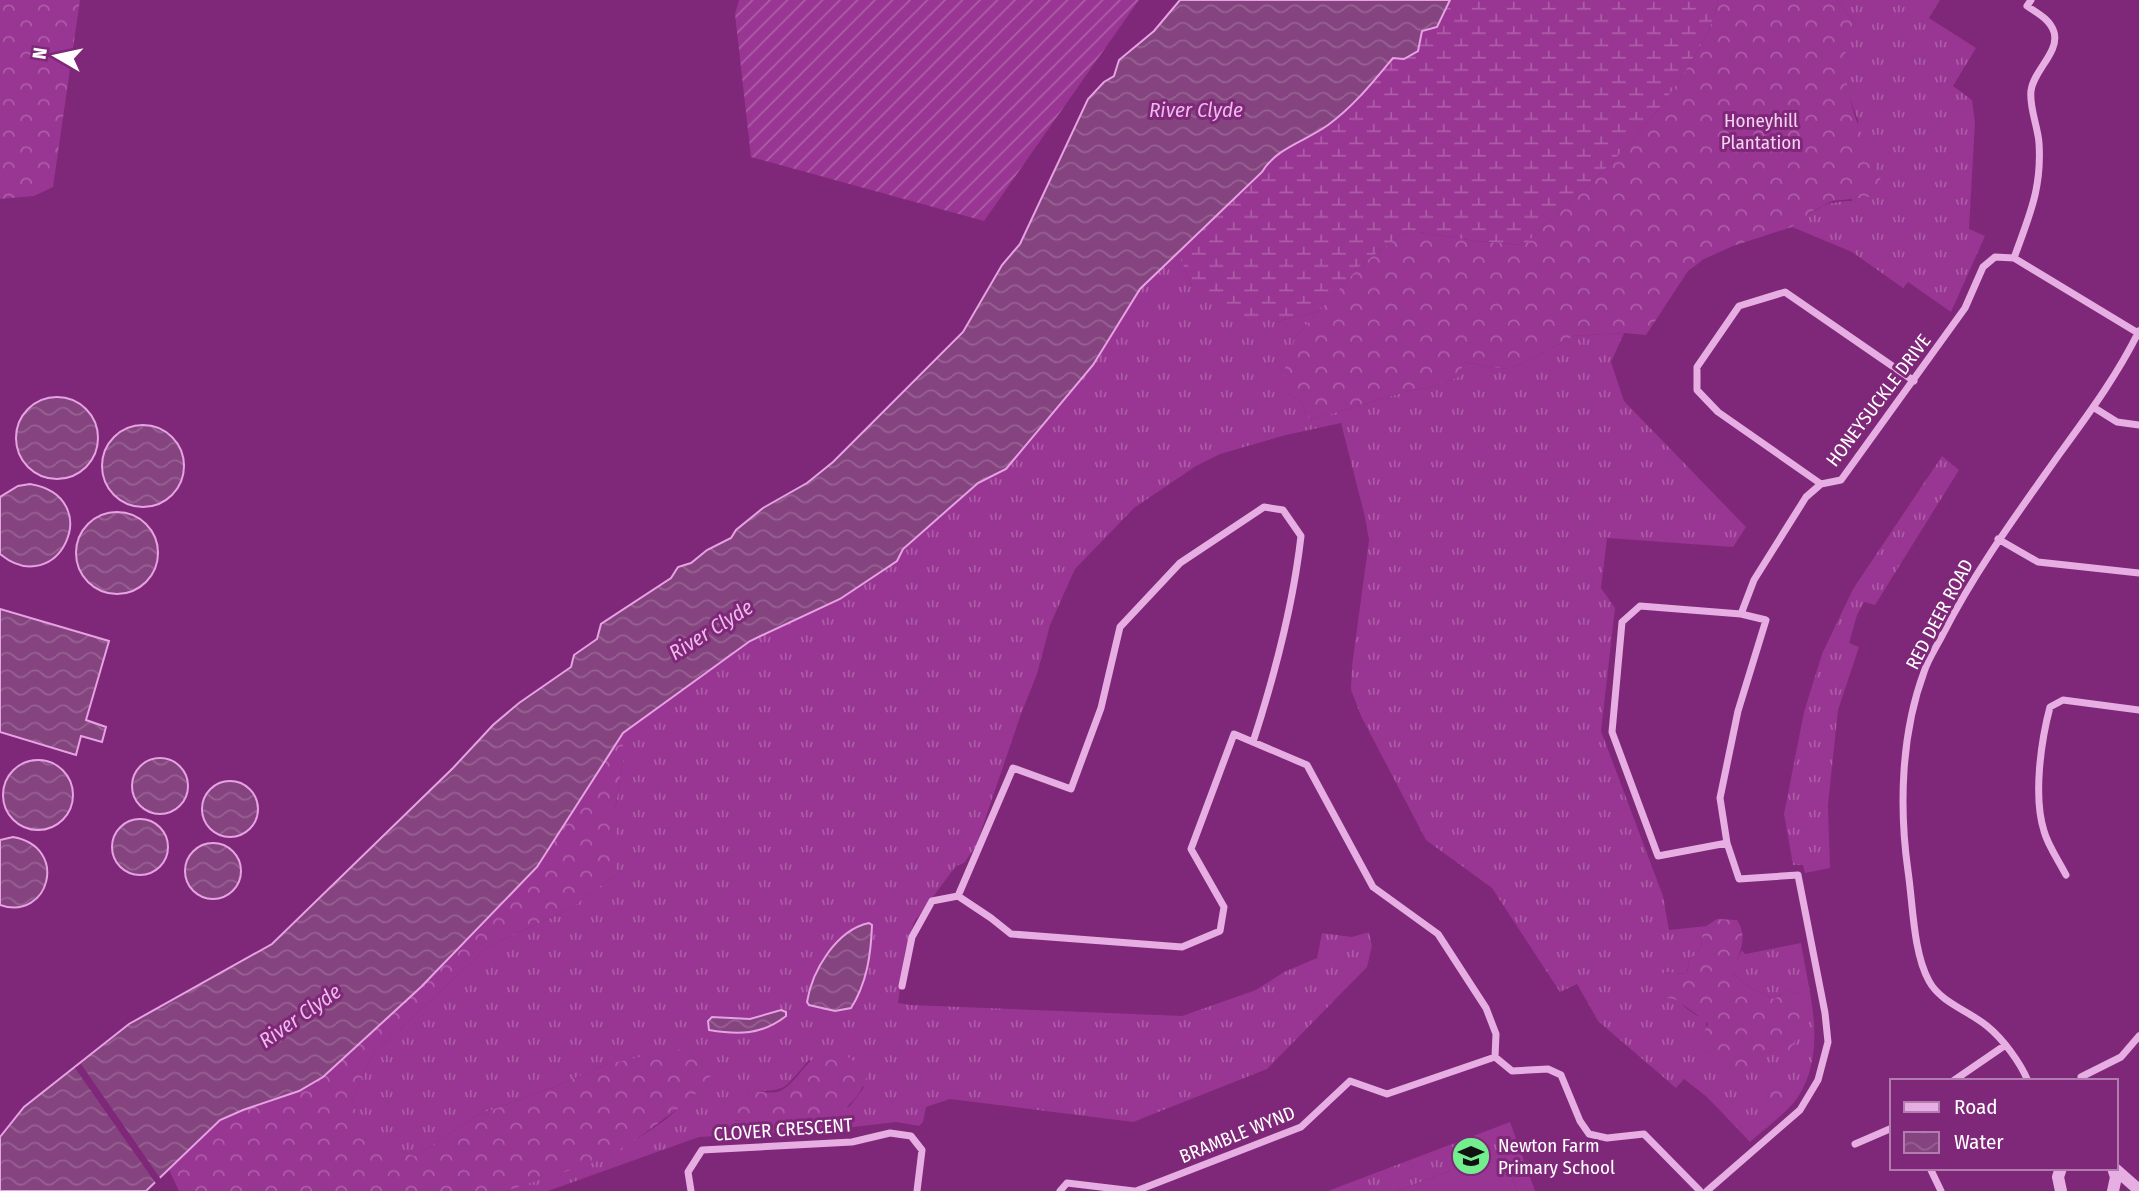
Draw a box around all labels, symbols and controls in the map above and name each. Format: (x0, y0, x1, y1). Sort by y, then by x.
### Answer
north arrow (21, 21, 91, 91)
text: N (27, 46, 52, 61)
water label: River Clyde (1149, 97, 1243, 123)
park label: Honeyhill Plantation (1721, 109, 1801, 154)
street label: HONEYSUCKLE DRIVE (1821, 329, 1936, 471)
street label: RED DEER ROAD (1901, 555, 1978, 673)
water label: River Clyde (664, 594, 758, 666)
water label: River Clyde (254, 978, 346, 1054)
legend (1890, 1079, 2118, 1170)
text: Road (1954, 1094, 1998, 1120)
street label: BRAMBLE WYND (1176, 1101, 1298, 1168)
street label: CLOVER CRESCENT (713, 1113, 854, 1146)
text: Water (1954, 1129, 2004, 1155)
place label: Newton Farm Primary School (1498, 1134, 1615, 1179)
school or university icon: Newton Farm Primary School (1450, 1135, 1492, 1177)

